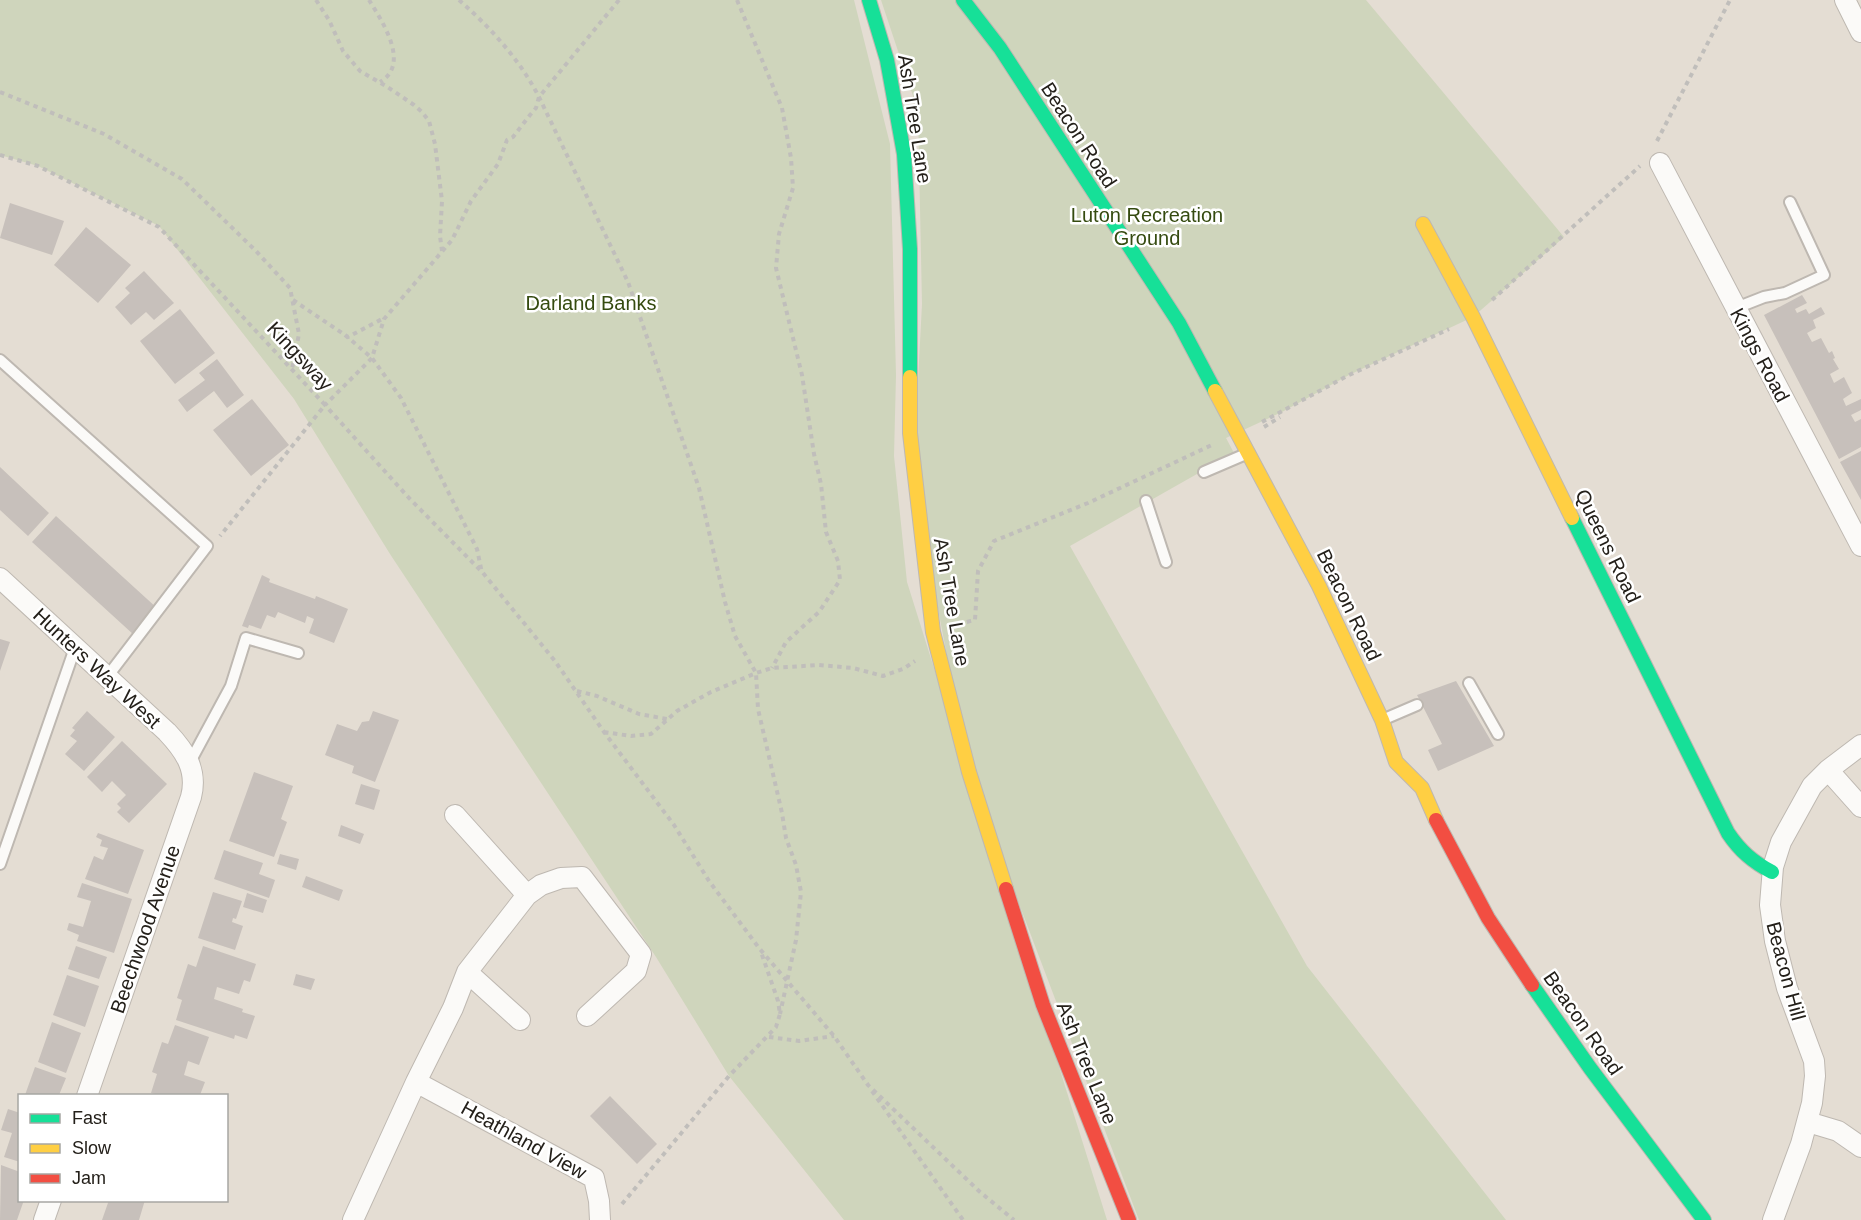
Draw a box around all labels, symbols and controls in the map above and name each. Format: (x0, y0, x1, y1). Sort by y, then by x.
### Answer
street label: Ash Tree Lane (894, 53, 936, 185)
street label: Beacon Road (1037, 78, 1121, 192)
park label: Luton Recreation Ground (1071, 204, 1223, 249)
park label: Darland Banks (525, 292, 657, 314)
street label: Kings Road (1726, 304, 1794, 406)
street label: Kingsway (263, 317, 337, 395)
street label: Queens Road (1571, 486, 1645, 606)
street label: Ash Tree Lane (930, 536, 974, 668)
street label: Beacon Road (1313, 546, 1385, 664)
street label: Hunters Way West (29, 603, 165, 733)
street label: Beechwood Avenue (106, 842, 184, 1016)
street label: Beacon Hill (1762, 919, 1810, 1023)
street label: Beacon Road (1539, 967, 1627, 1079)
street label: Ash Tree Lane (1052, 999, 1122, 1127)
legend (18, 1094, 228, 1202)
street label: Heathland View (458, 1097, 591, 1184)
text: Fast (72, 1108, 107, 1128)
text: Slow (72, 1138, 112, 1158)
text: Jam (72, 1168, 106, 1188)

